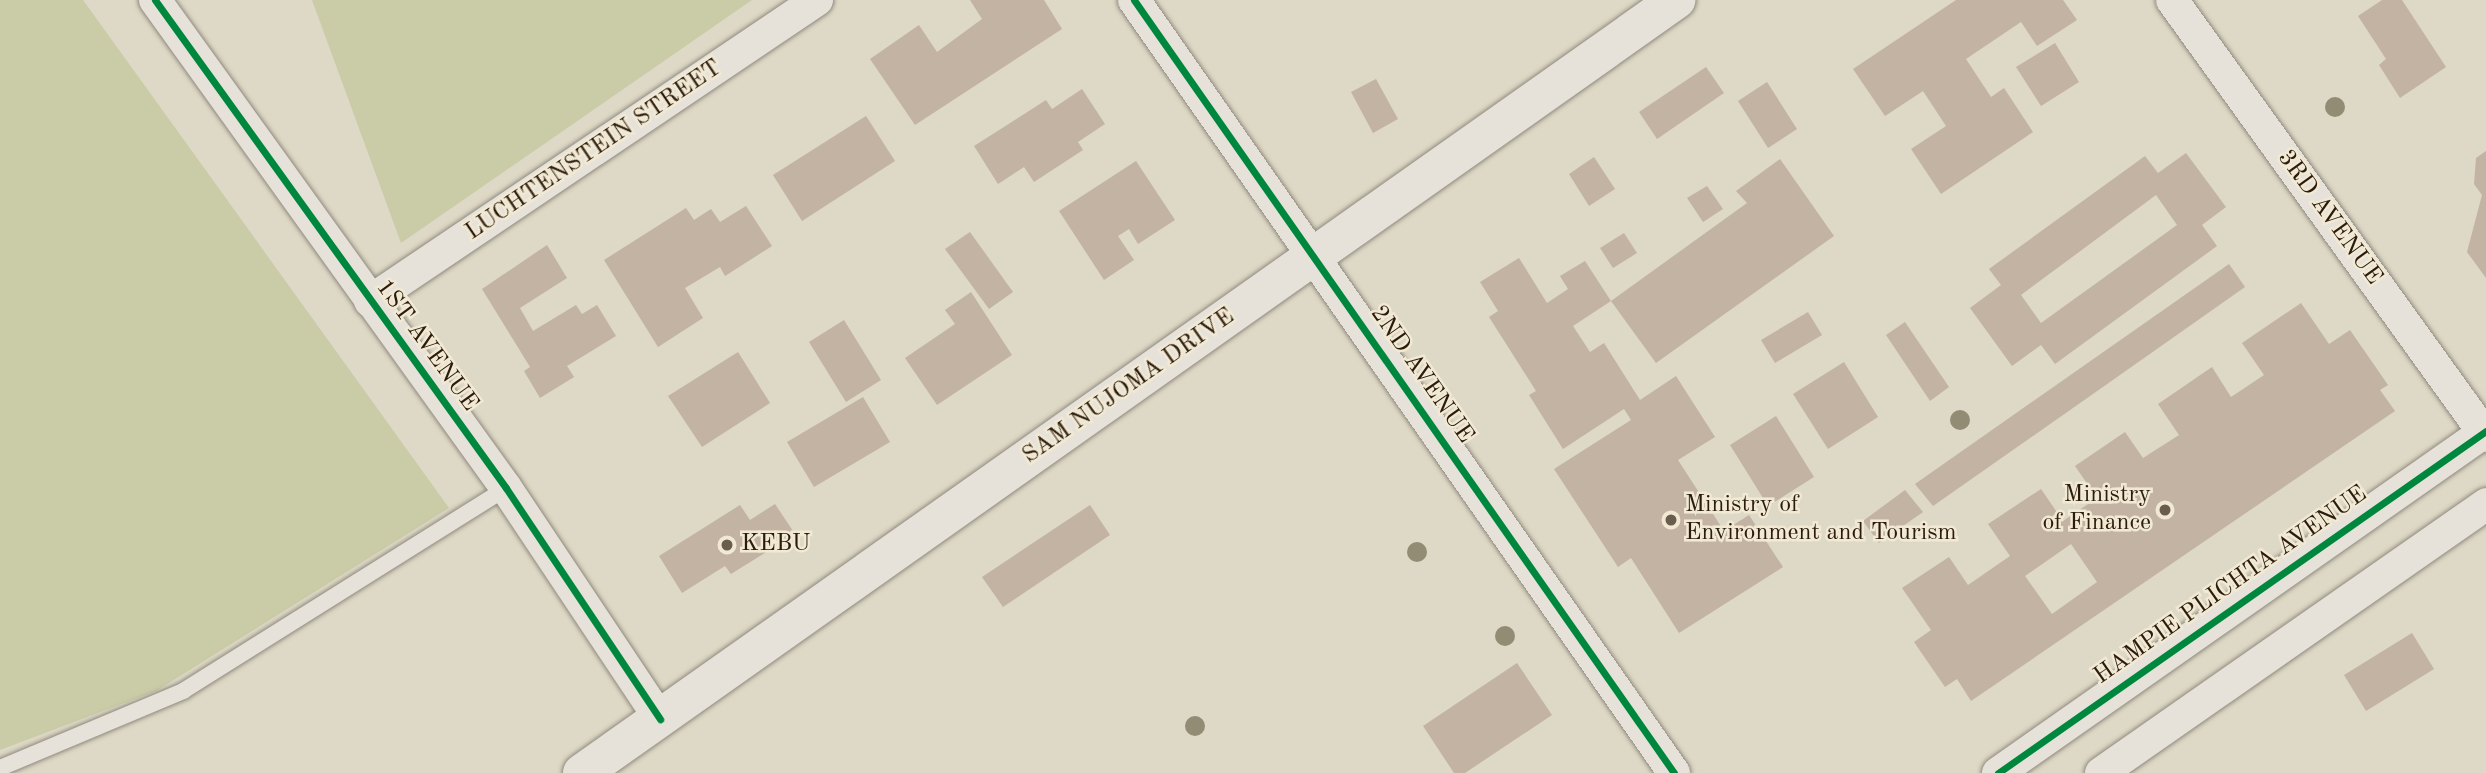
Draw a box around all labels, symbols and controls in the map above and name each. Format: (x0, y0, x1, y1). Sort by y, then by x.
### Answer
street label: LUCHTENSTEIN STREET (461, 54, 727, 248)
street label: 3RD AVENUE (2270, 145, 2388, 291)
street label: 1ST AVENUE (369, 274, 483, 418)
street label: 2ND AVENUE (1363, 301, 1479, 449)
street label: SAM NUJOMA DRIVE (1018, 303, 1240, 471)
street label: HAMPIE PLICHTA AVENUE (2089, 480, 2373, 692)
place label: Ministry of Finance (2042, 482, 2151, 538)
place label: Ministry of Environment and Tourism (1685, 492, 1957, 548)
marker: Ministry of Finance (2157, 502, 2173, 518)
marker: Ministry of Environment and Tourism (1663, 512, 1679, 528)
place label: KEBU (741, 531, 810, 559)
marker: KEBU (719, 537, 735, 553)

